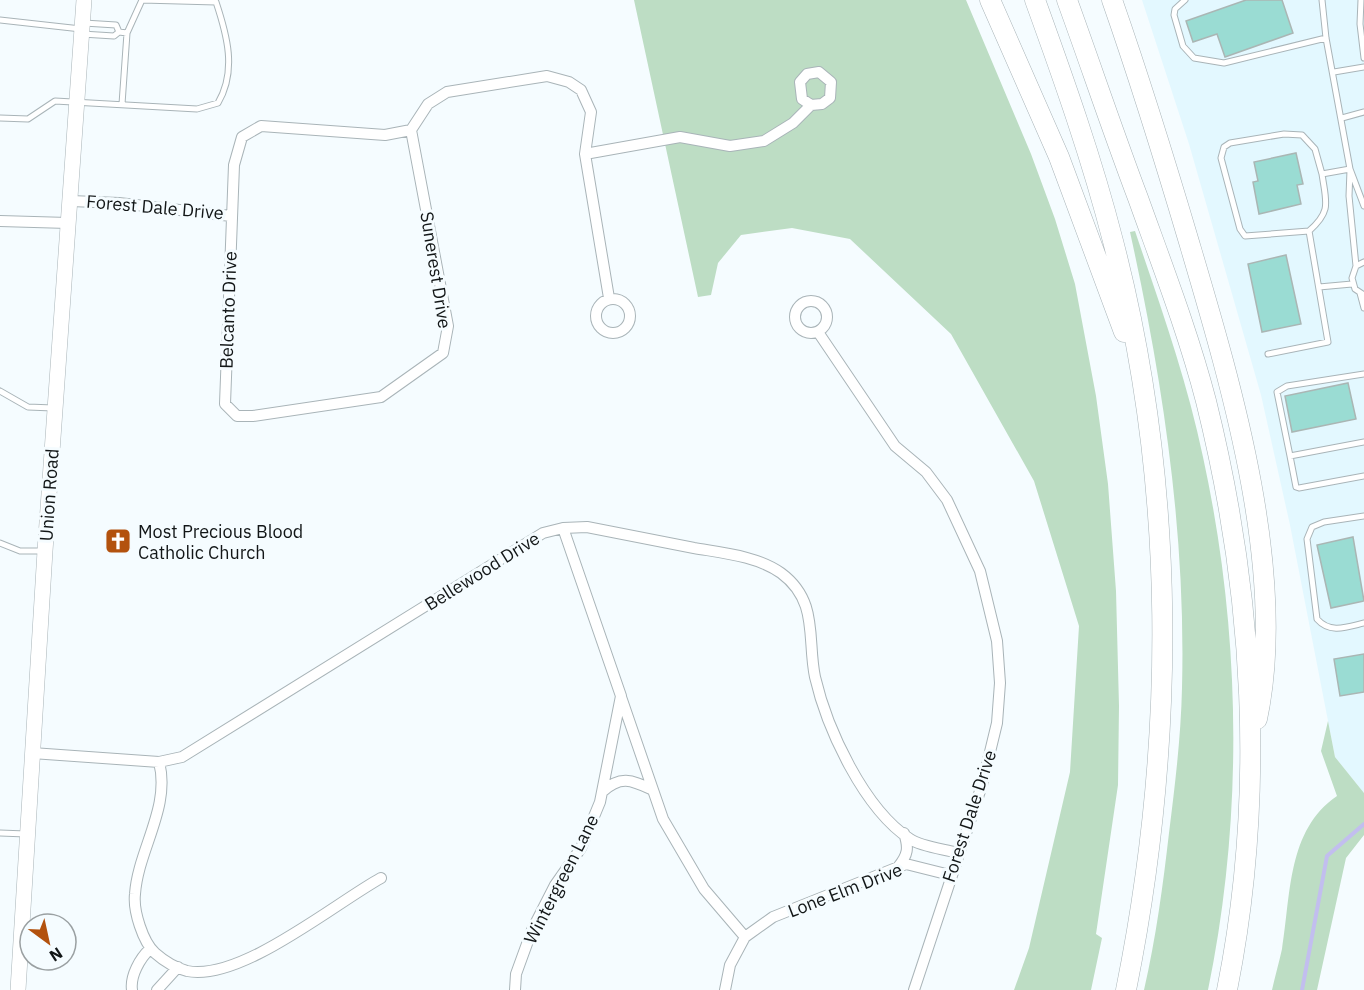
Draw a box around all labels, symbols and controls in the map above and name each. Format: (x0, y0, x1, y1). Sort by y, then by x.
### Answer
street label: Forest Dale Drive (85, 190, 225, 224)
street label: Sunerest Drive (415, 210, 457, 330)
street label: Belcanto Drive (214, 251, 242, 369)
street label: Union Road (34, 448, 64, 542)
place label: Most Precious Blood Catholic Church (138, 520, 303, 564)
church icon: Most Precious Blood Catholic Church (103, 526, 133, 556)
street label: Bellewood Drive (420, 526, 544, 616)
street label: Forest Dale Drive (937, 747, 1001, 885)
street label: Wintergreen Lane (519, 810, 604, 948)
street label: Lone Elm Drive (785, 858, 905, 922)
north arrow (18, 912, 78, 972)
text: N (46, 943, 66, 966)

